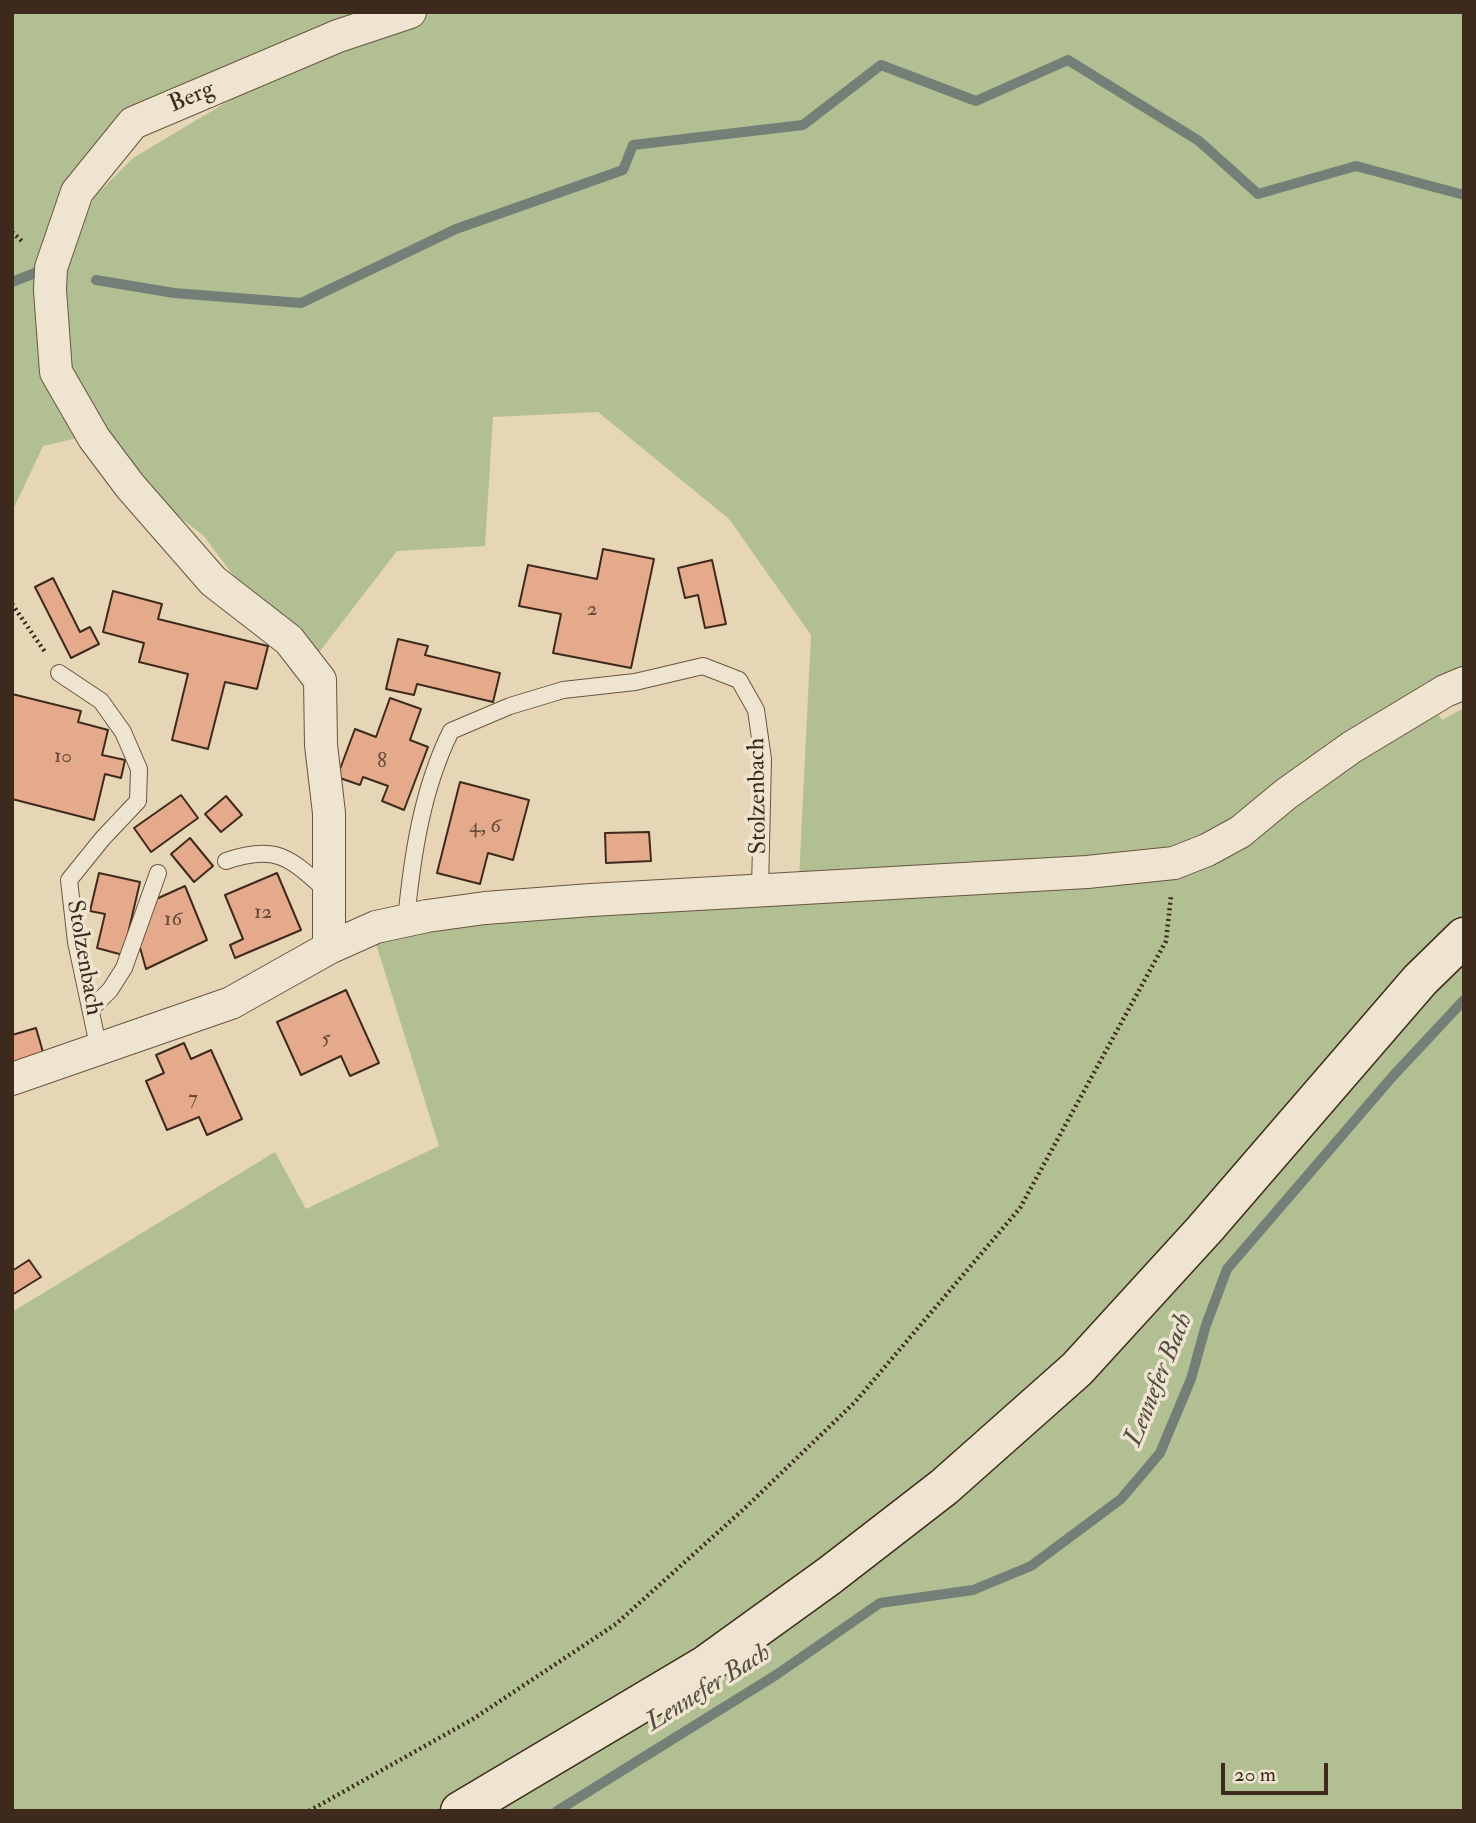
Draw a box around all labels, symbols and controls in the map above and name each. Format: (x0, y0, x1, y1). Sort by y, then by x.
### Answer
street label: Berg (165, 76, 219, 120)
house number: 2 (587, 597, 597, 623)
street label: Stolzenbach (744, 738, 774, 854)
house number: 10 (54, 744, 72, 770)
house number: 8 (377, 749, 387, 775)
house number: 4, 6 (469, 814, 501, 840)
street label: Stolzenbach (59, 898, 107, 1018)
house number: 12 (254, 900, 272, 926)
house number: 16 (164, 907, 182, 933)
house number: 5 (321, 1026, 331, 1052)
house number: 7 (188, 1086, 198, 1112)
water label: Lennefer Bach (1119, 1309, 1201, 1451)
water label: Lennefer Bach (641, 1638, 777, 1740)
scale bar (1224, 1750, 1331, 1794)
text: 20 m (1234, 1761, 1276, 1788)

